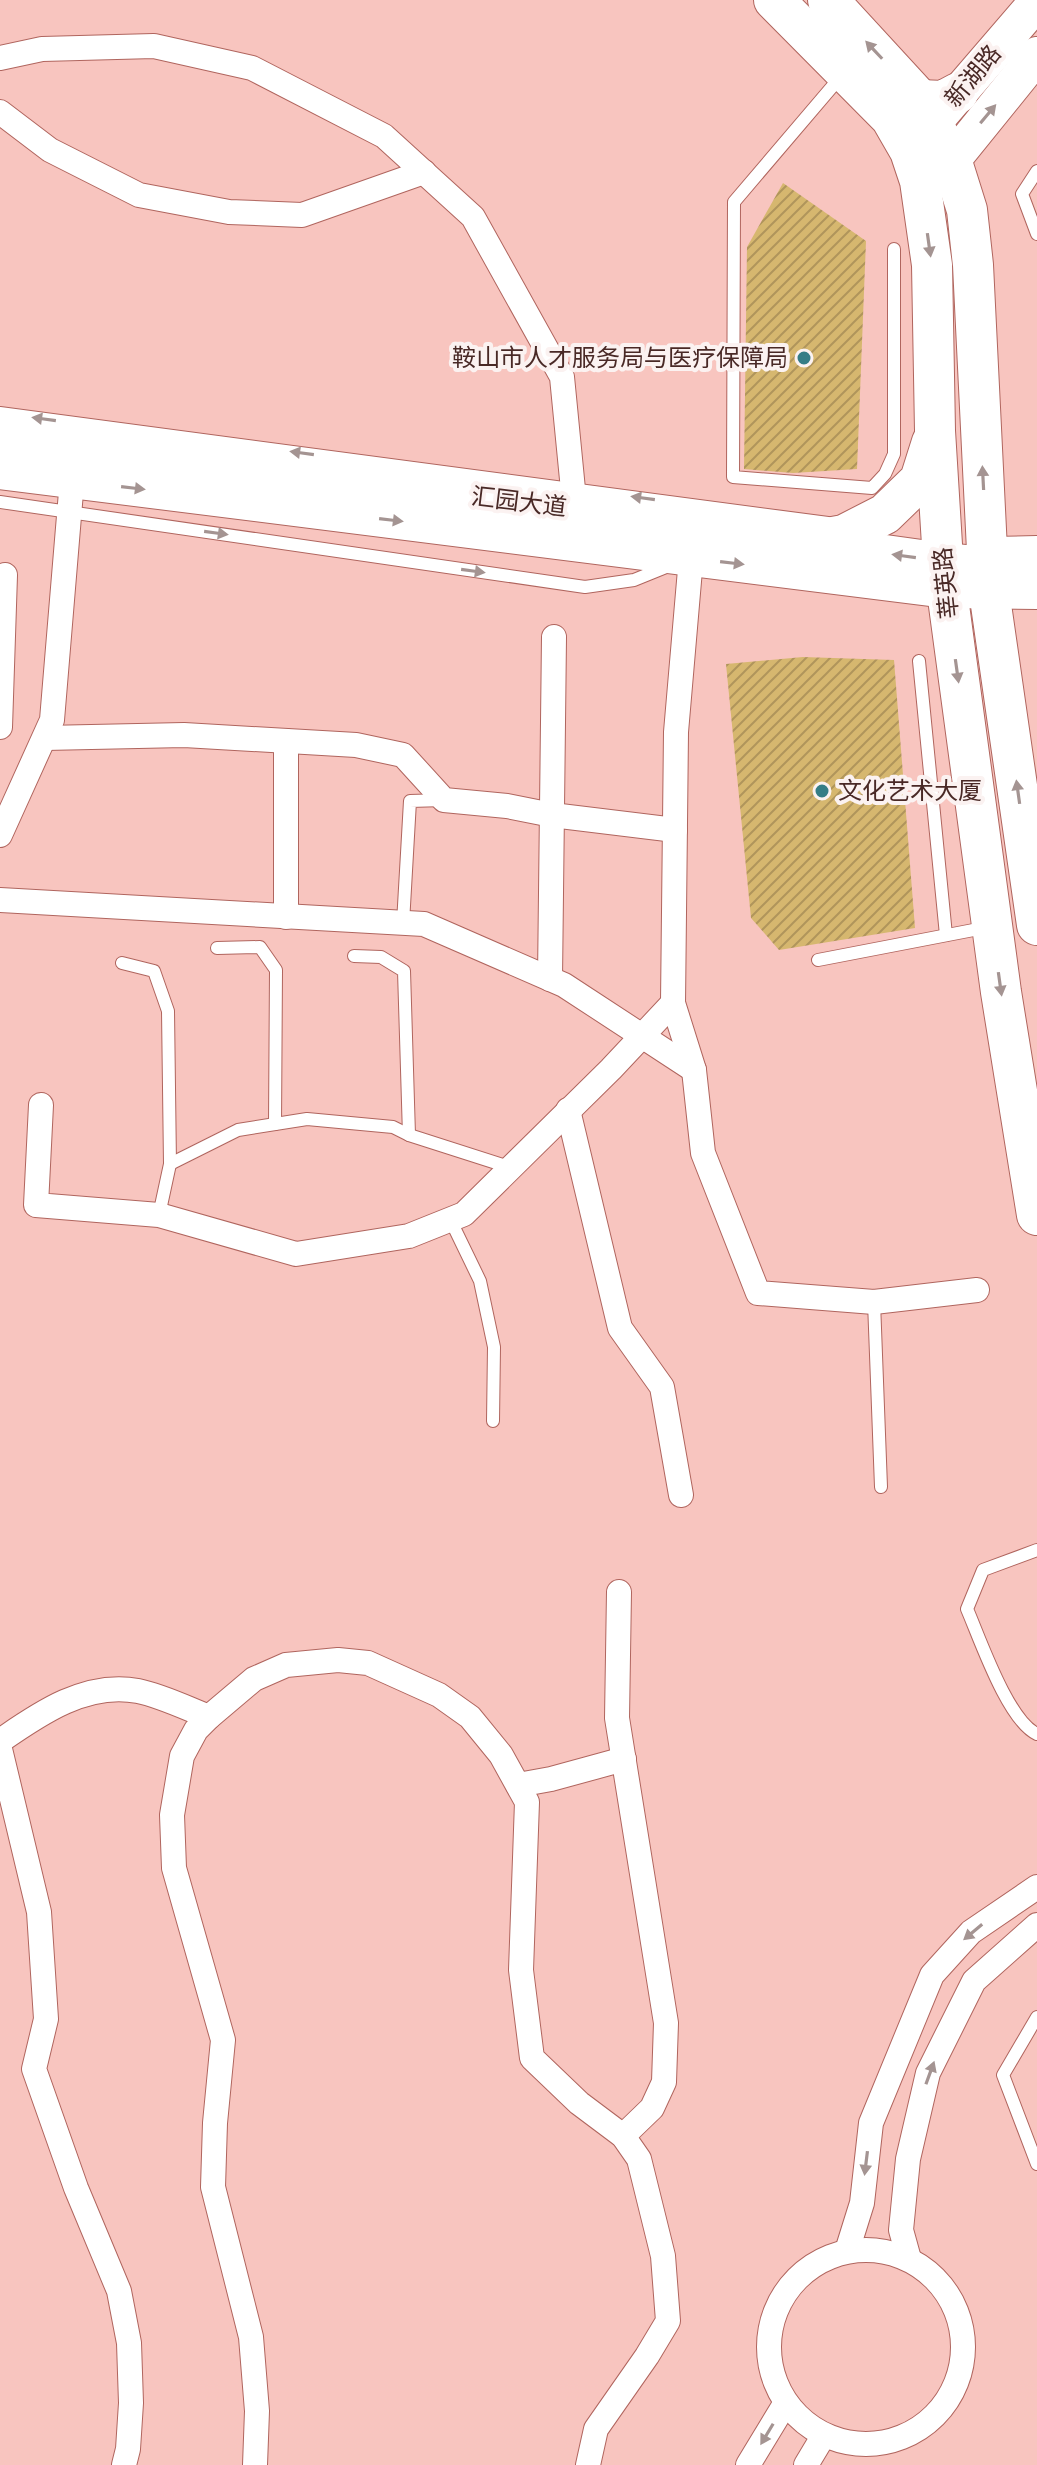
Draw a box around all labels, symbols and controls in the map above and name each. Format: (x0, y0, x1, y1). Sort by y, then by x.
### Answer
street label: 新湖路 (938, 38, 1006, 112)
one-way arrow (865, 41, 883, 60)
one-way arrow (979, 104, 996, 124)
one-way arrow (923, 232, 936, 257)
place label: 鞍山市人才服务局与医疗保障局 (452, 342, 788, 371)
marker: 鞍山市人才服务局与医疗保障局 (795, 349, 813, 367)
one-way arrow (32, 412, 57, 425)
one-way arrow (289, 446, 314, 459)
one-way arrow (977, 465, 990, 490)
street label: 汇园大道 (470, 480, 569, 521)
one-way arrow (121, 481, 146, 494)
one-way arrow (630, 491, 655, 504)
one-way arrow (379, 514, 404, 527)
one-way arrow (204, 527, 229, 540)
street label: 莘英路 (926, 546, 963, 620)
one-way arrow (891, 549, 916, 562)
one-way arrow (720, 557, 745, 570)
one-way arrow (461, 565, 486, 578)
one-way arrow (951, 659, 964, 684)
place label: 文化艺术大厦 (838, 775, 982, 804)
one-way arrow (1011, 779, 1024, 804)
marker: 文化艺术大厦 (813, 782, 831, 800)
one-way arrow (994, 972, 1007, 997)
one-way arrow (964, 1923, 984, 1940)
one-way arrow (924, 2061, 936, 2085)
one-way arrow (860, 2151, 873, 2176)
one-way arrow (760, 2423, 774, 2445)

